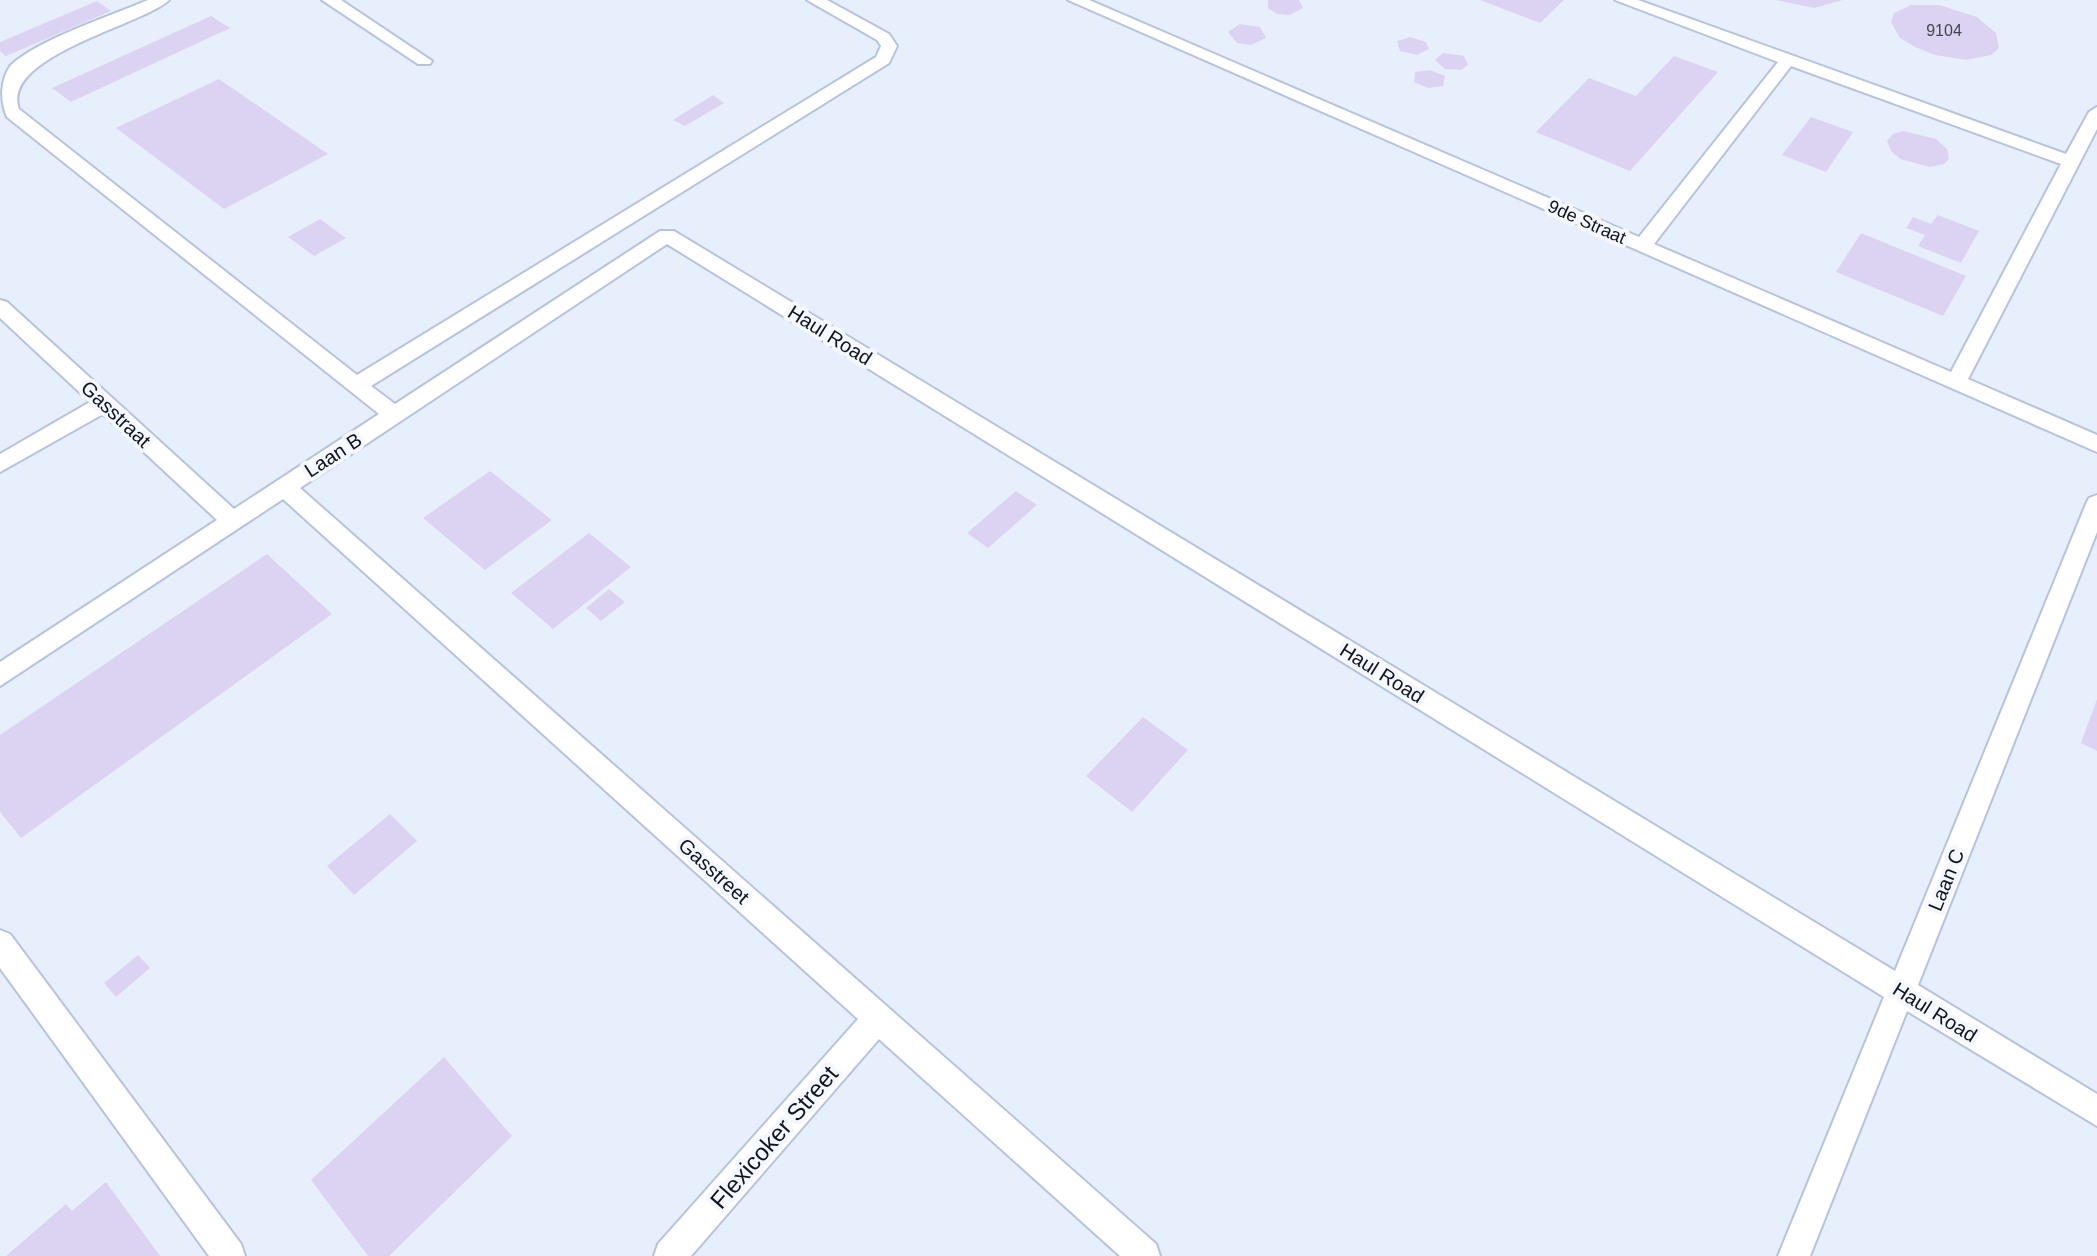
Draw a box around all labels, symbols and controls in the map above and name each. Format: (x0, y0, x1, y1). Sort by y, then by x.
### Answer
house number: 9104 (1926, 22, 1962, 39)
street label: 9de Straat (1545, 196, 1629, 248)
street label: Haul Road (784, 301, 876, 369)
street label: Gasstraat (77, 376, 156, 452)
street label: Laan B (300, 429, 366, 481)
street label: Haul Road (1336, 639, 1428, 707)
street label: Gasstreet (674, 834, 754, 908)
street label: Laan C (1924, 846, 1968, 914)
street label: Haul Road (1889, 978, 1981, 1046)
street label: Flexicoker Street (705, 1060, 843, 1214)

